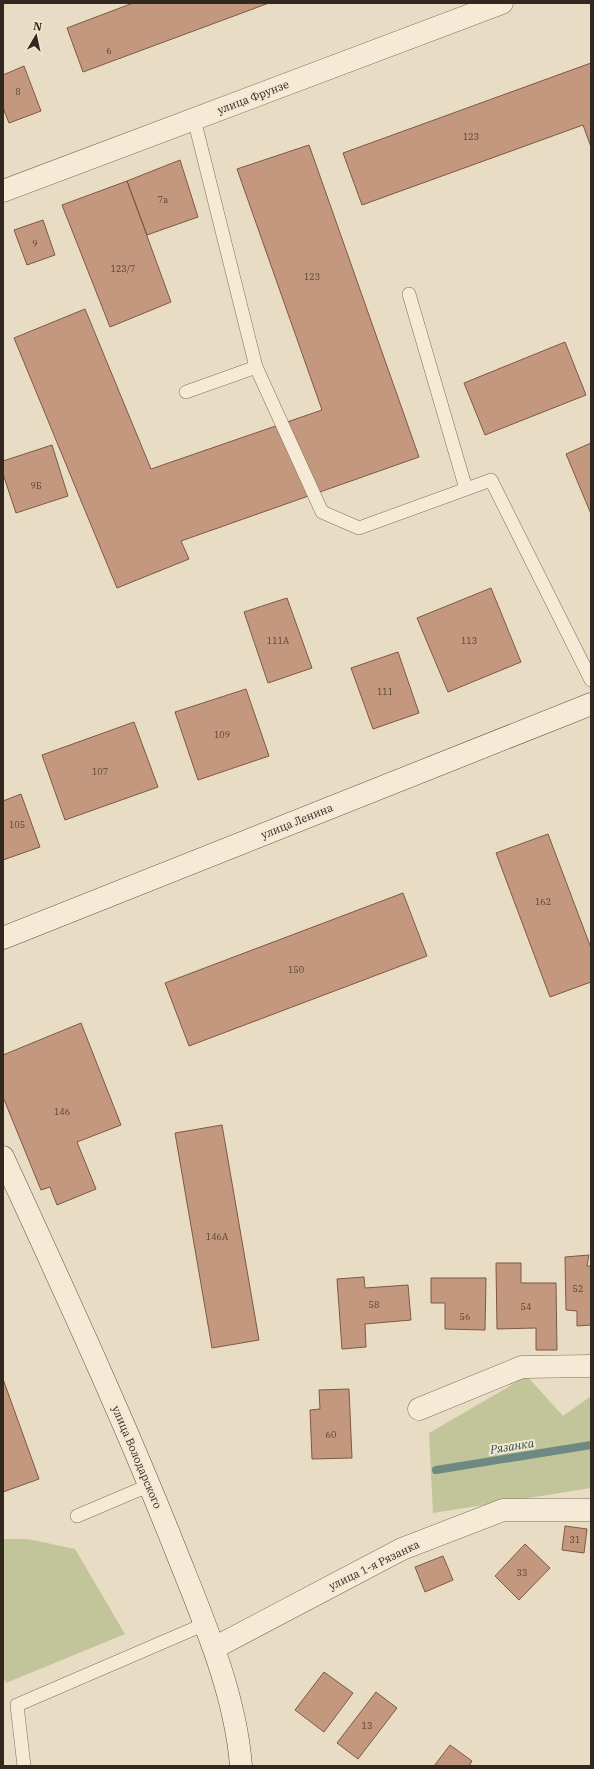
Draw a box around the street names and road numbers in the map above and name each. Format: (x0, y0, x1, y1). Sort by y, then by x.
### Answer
street label: улица Фрунзе (215, 77, 291, 117)
street label: улица Ленина (259, 800, 335, 842)
street label: улица Володарского (109, 1403, 165, 1511)
street label: улица 1-я Рязанка (326, 1537, 422, 1593)

